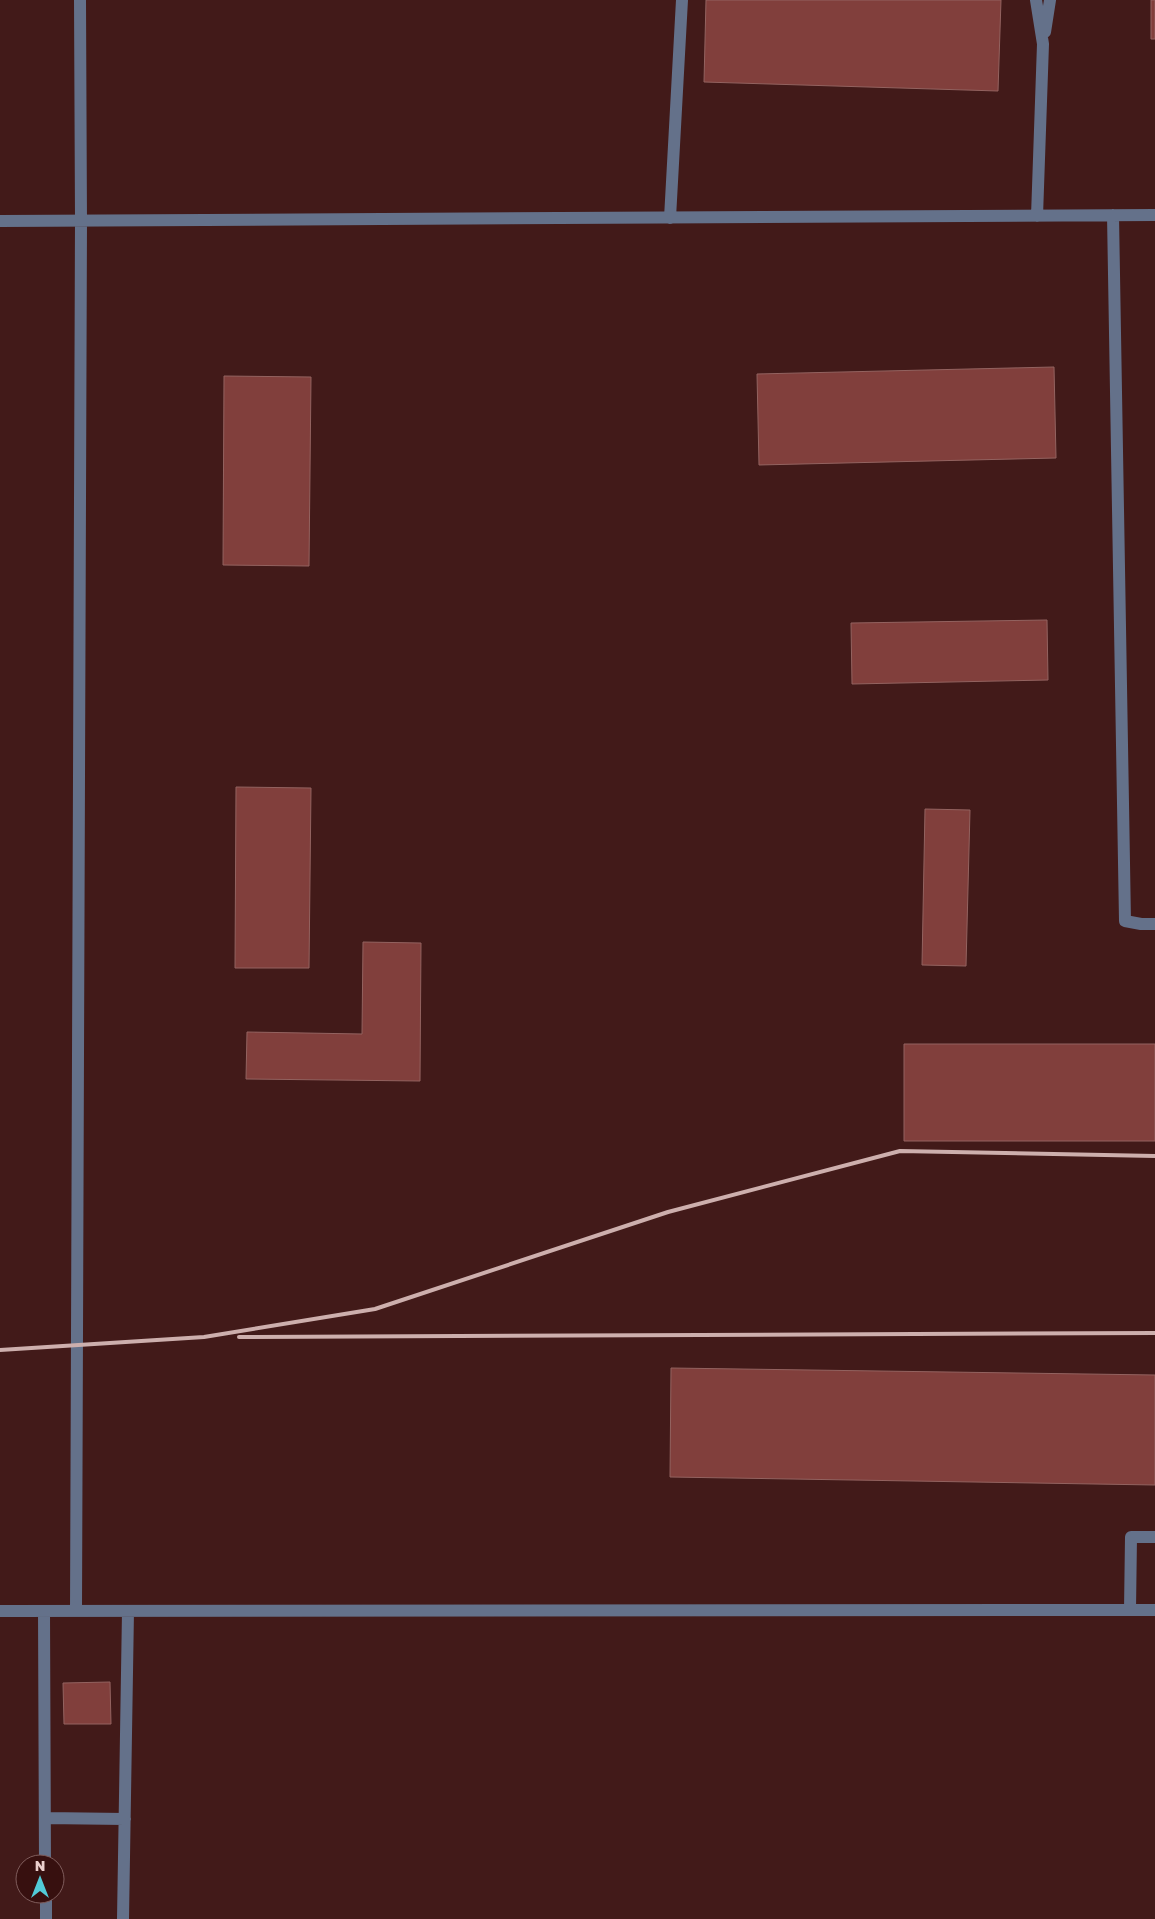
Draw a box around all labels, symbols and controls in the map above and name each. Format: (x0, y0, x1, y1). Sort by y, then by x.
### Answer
north arrow (15, 1854, 65, 1904)
text: N (35, 1857, 45, 1874)

